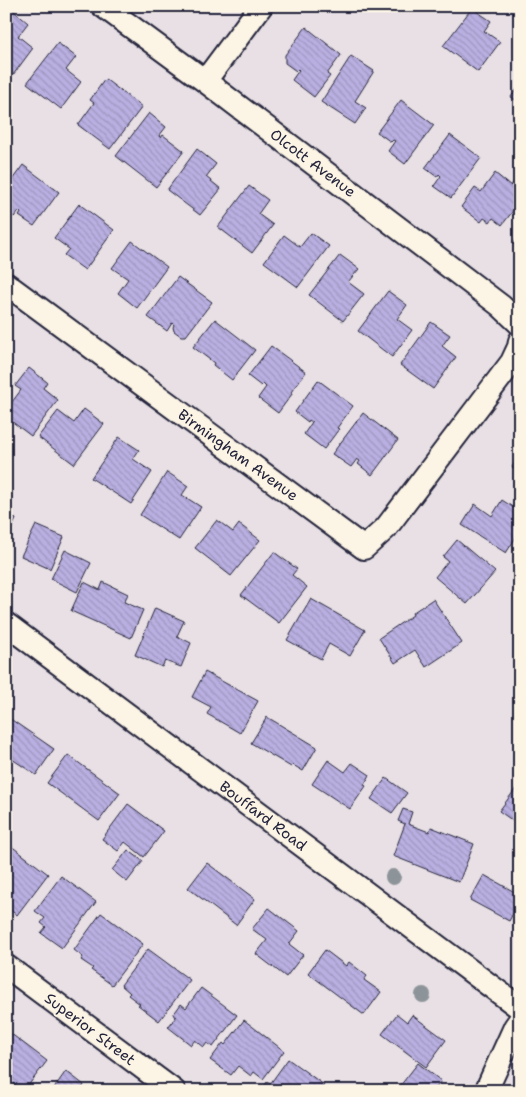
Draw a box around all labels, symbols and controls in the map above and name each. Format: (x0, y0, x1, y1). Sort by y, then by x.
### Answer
street label: Olcott Avenue (266, 124, 360, 202)
street label: Birmingham Avenue (174, 405, 302, 505)
street label: Bouffard Road (215, 776, 311, 856)
street label: Superior Street (40, 988, 140, 1070)

